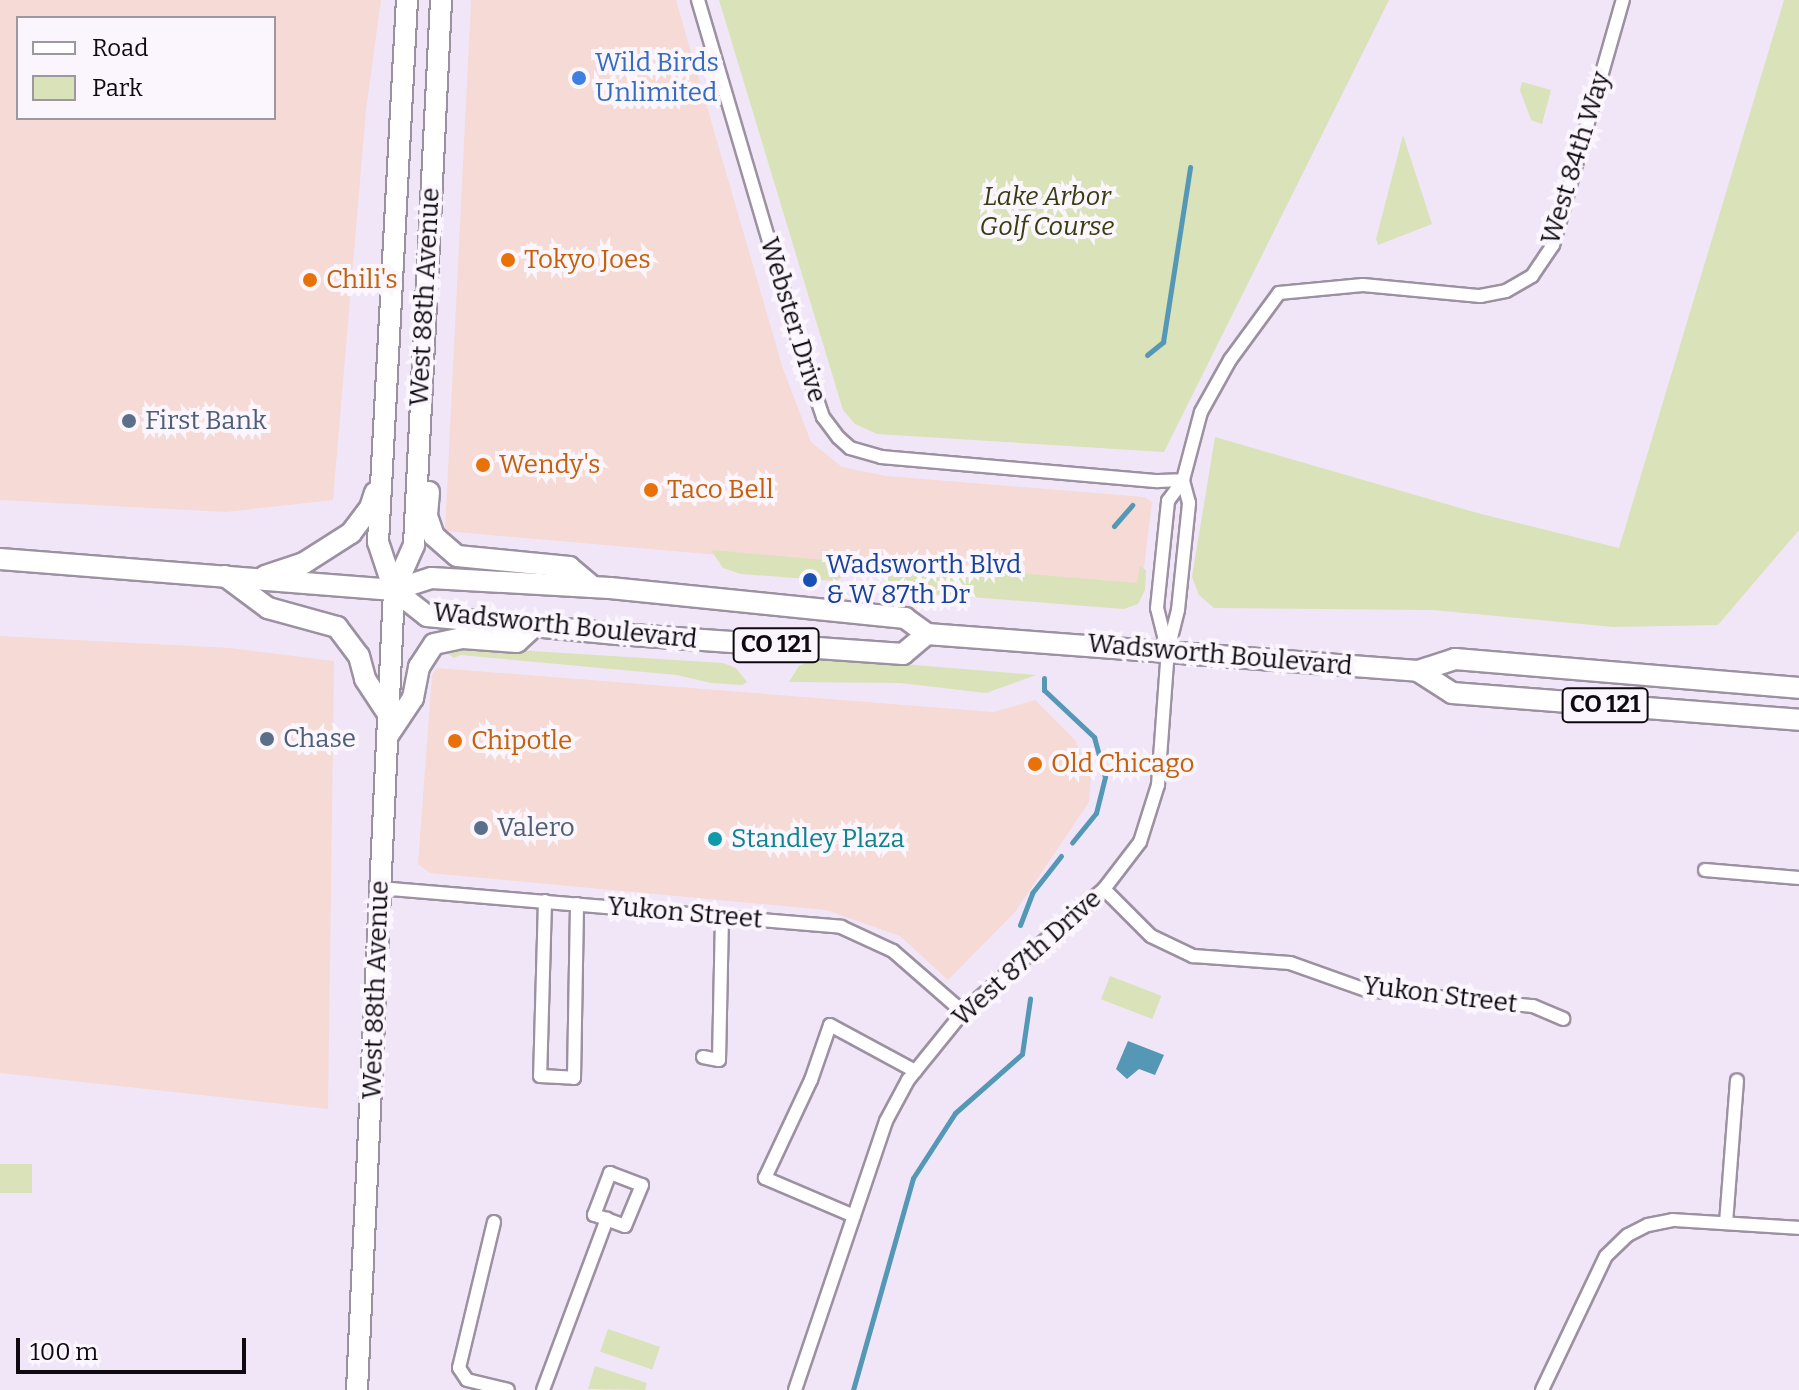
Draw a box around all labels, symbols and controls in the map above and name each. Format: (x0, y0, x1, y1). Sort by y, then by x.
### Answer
legend (16, 16, 276, 120)
text: Road (92, 34, 148, 62)
place label: Wild Birds Unlimited (595, 47, 719, 108)
street label: West 84th Way (1535, 68, 1617, 248)
marker: Wild Birds Unlimited (570, 69, 588, 87)
text: Park (92, 74, 143, 102)
park label: Lake Arbor Golf Course (980, 181, 1114, 242)
street label: West 88th Avenue (404, 187, 446, 407)
street label: Webster Drive (753, 234, 833, 406)
place label: Tokyo Joes (524, 244, 651, 276)
marker: Tokyo Joes (499, 251, 517, 269)
place label: Chili's (326, 264, 398, 296)
marker: Chili's (301, 271, 319, 289)
place label: First Bank (145, 405, 267, 437)
marker: First Bank (120, 412, 138, 430)
place label: Wendy's (499, 449, 600, 481)
marker: Wendy's (474, 456, 492, 474)
place label: Taco Bell (667, 474, 774, 506)
marker: Taco Bell (642, 481, 660, 499)
place label: Wadsworth Blvd & W 87th Dr (826, 549, 1021, 610)
marker: Wadsworth Blvd & W 87th Dr (801, 571, 819, 589)
street label: Wadsworth Boulevard (431, 597, 699, 655)
road number: CO 121 (732, 625, 820, 665)
street label: Wadsworth Boulevard (1086, 628, 1354, 682)
road number: CO 121 (1561, 685, 1649, 725)
place label: Chase (283, 723, 356, 755)
place label: Chipotle (471, 725, 572, 757)
marker: Chase (258, 730, 276, 748)
marker: Chipotle (446, 732, 464, 750)
place label: Old Chicago (1051, 748, 1194, 780)
marker: Old Chicago (1026, 755, 1044, 773)
place label: Valero (497, 812, 575, 844)
marker: Valero (472, 819, 490, 837)
place label: Standley Plaza (731, 823, 905, 855)
marker: Standley Plaza (706, 830, 724, 848)
street label: West 88th Avenue (357, 880, 395, 1100)
street label: West 87th Drive (946, 883, 1108, 1033)
street label: Yukon Street (606, 891, 764, 935)
street label: Yukon Street (1361, 970, 1519, 1020)
scale bar (20, 1322, 250, 1372)
text: 100 m (30, 1338, 98, 1366)

